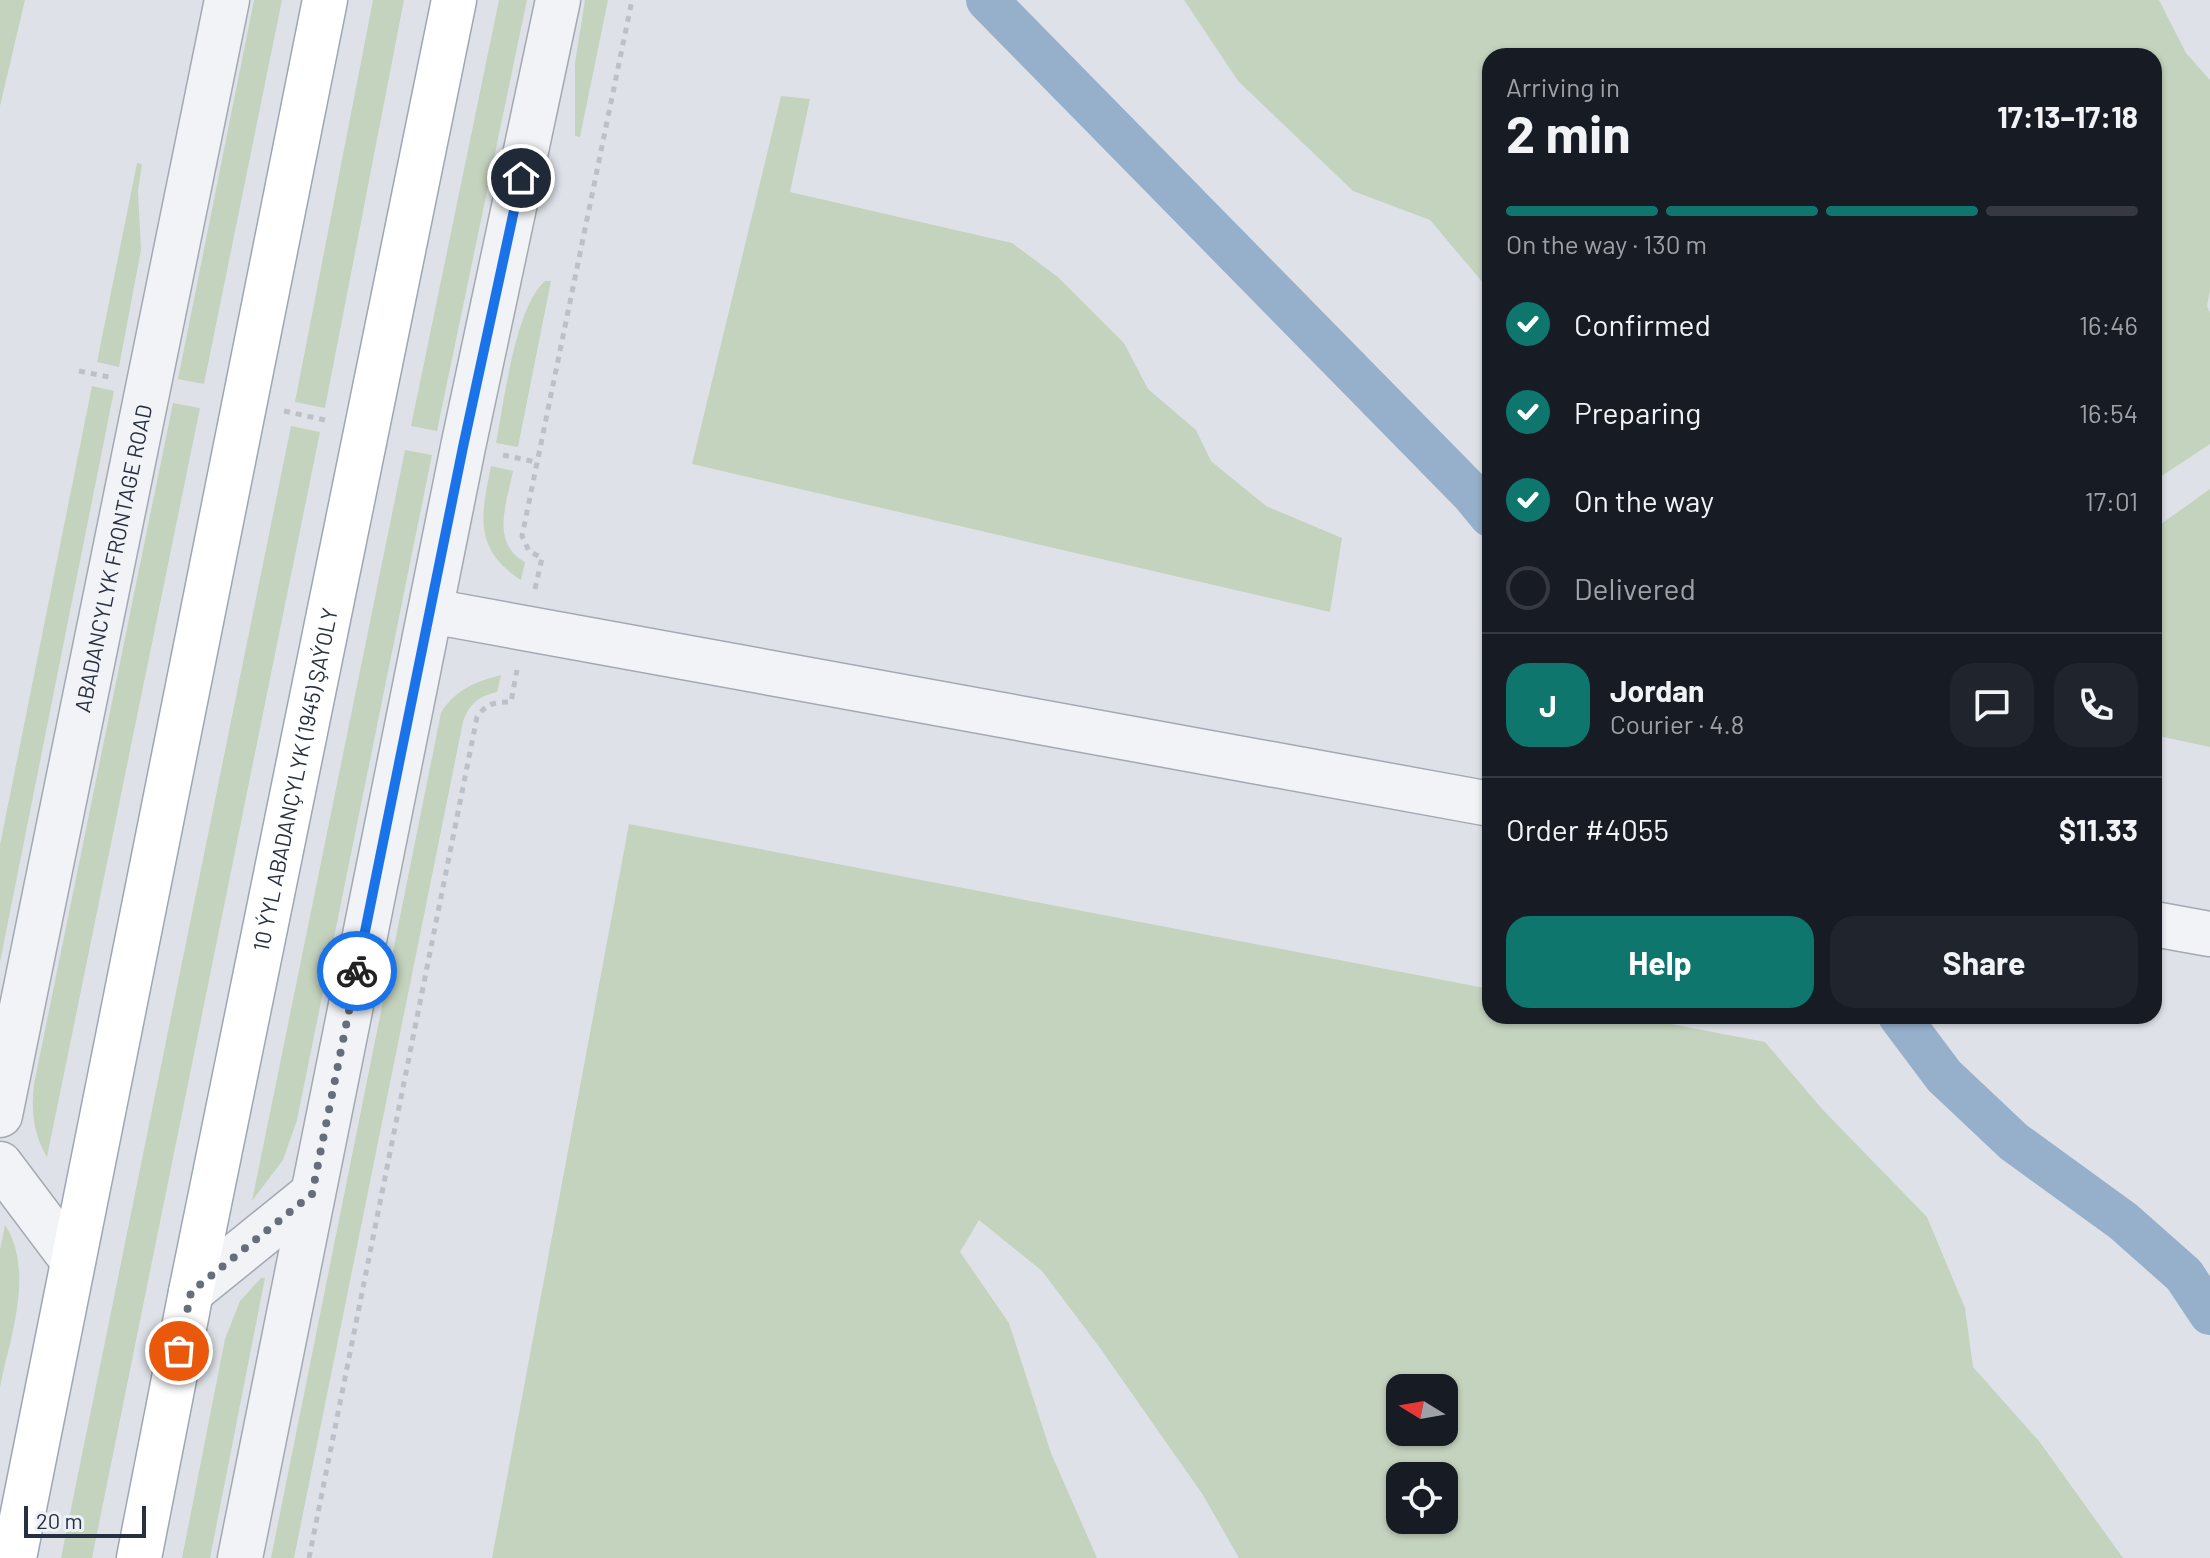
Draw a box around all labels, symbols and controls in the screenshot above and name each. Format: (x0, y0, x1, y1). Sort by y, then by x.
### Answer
text: Arriving in (1506, 71, 1620, 102)
text: 17:13–17:18 (1997, 98, 2138, 134)
text: 2 min (1506, 101, 1631, 163)
pin (487, 144, 555, 212)
icon: home (499, 156, 543, 200)
text: On the way · 130 m (1506, 228, 1707, 259)
icon: check (1506, 302, 1550, 346)
text: Confirmed (1574, 306, 1711, 342)
text: 16:46 (2079, 309, 2138, 340)
icon: check (1506, 390, 1550, 434)
text: Preparing (1574, 394, 1701, 430)
text: 16:54 (2079, 397, 2138, 428)
street label: ABADANCYLYK FRONTAGE ROAD (68, 402, 156, 714)
icon: check (1506, 478, 1550, 522)
text: On the way (1574, 482, 1714, 518)
text: 17:01 (2085, 485, 2138, 516)
text: Delivered (1574, 570, 1696, 606)
street label: 10 ÝYL ABADANÇYLYK (1945) ŞAÝOLY (247, 605, 342, 953)
button: chat (1950, 663, 2034, 747)
button: phone (2054, 663, 2138, 747)
text: Jordan (1610, 672, 1705, 708)
text: J (1539, 687, 1557, 723)
text: Courier · 4.8 (1610, 708, 1744, 739)
text: Order #4055 (1506, 811, 1669, 847)
text: $11.33 (2059, 811, 2138, 847)
button: Help (1506, 916, 1814, 1008)
button: Share (1830, 916, 2138, 1008)
courier (317, 931, 397, 1011)
icon: bike (335, 949, 379, 993)
pin (145, 1317, 213, 1385)
icon: bag (157, 1329, 201, 1373)
north arrow (1386, 1374, 1458, 1446)
map controls (1386, 1374, 1458, 1534)
button: locate (1386, 1462, 1458, 1534)
scale bar (24, 1502, 146, 1538)
text: 20 m (36, 1507, 83, 1533)

